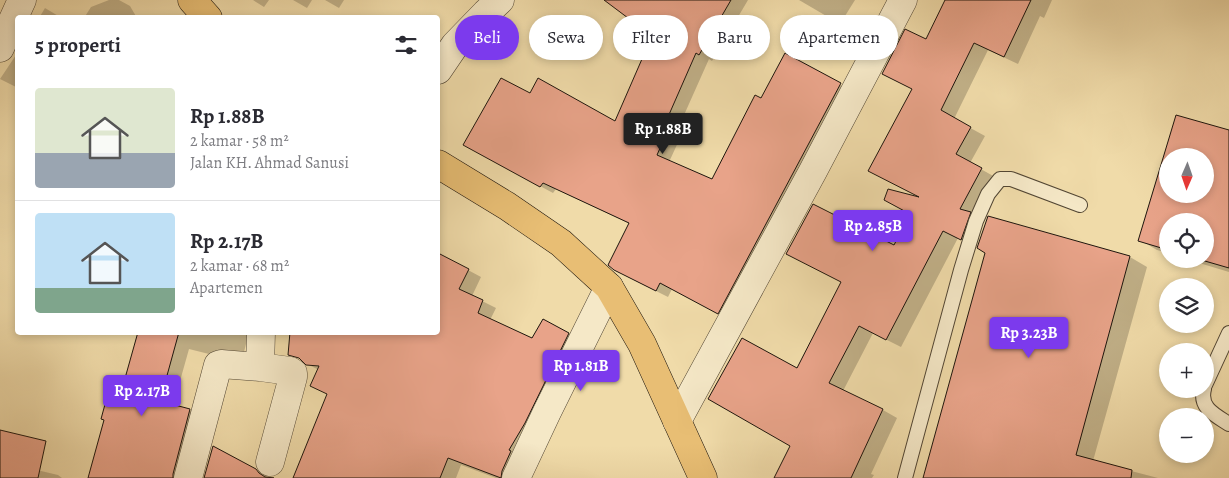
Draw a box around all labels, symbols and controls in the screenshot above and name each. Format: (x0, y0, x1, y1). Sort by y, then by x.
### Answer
chip: Beli (455, 15, 519, 60)
chip: Sewa (529, 15, 603, 60)
chip: Filter (613, 15, 688, 60)
chip: Baru (698, 15, 770, 60)
chip: Apartemen (780, 15, 898, 60)
text: 5 properti (35, 31, 121, 59)
icon: filters (392, 31, 420, 59)
text: Rp 1.88B (190, 102, 265, 130)
icon: home (75, 108, 135, 168)
pin: Rp 1.88B (611, 112, 715, 155)
text: Rp 1.88B (635, 118, 691, 140)
text: 2 kamar · 58 m² (190, 130, 289, 152)
north arrow (1159, 148, 1214, 202)
map controls (1159, 148, 1214, 463)
text: Jalan KH. Ahmad Sanusi (190, 152, 349, 174)
pin: Rp 2.85B (821, 210, 925, 252)
button: locate (1159, 213, 1214, 268)
text: Rp 2.85B (844, 215, 902, 237)
text: Rp 2.17B (190, 227, 264, 255)
icon: home (75, 233, 135, 293)
text: 2 kamar · 68 m² (190, 255, 289, 277)
text: Apartemen (190, 277, 263, 299)
button: layers (1159, 278, 1214, 333)
pin: Rp 3.23B (977, 316, 1081, 359)
text: Rp 3.23B (1000, 322, 1058, 344)
button: + (1159, 343, 1214, 398)
pin: Rp 1.81B (529, 350, 633, 392)
text: Rp 1.81B (554, 355, 608, 377)
pin: Rp 2.17B (90, 374, 194, 417)
text: Rp 2.17B (114, 380, 170, 402)
button: − (1159, 408, 1214, 463)

